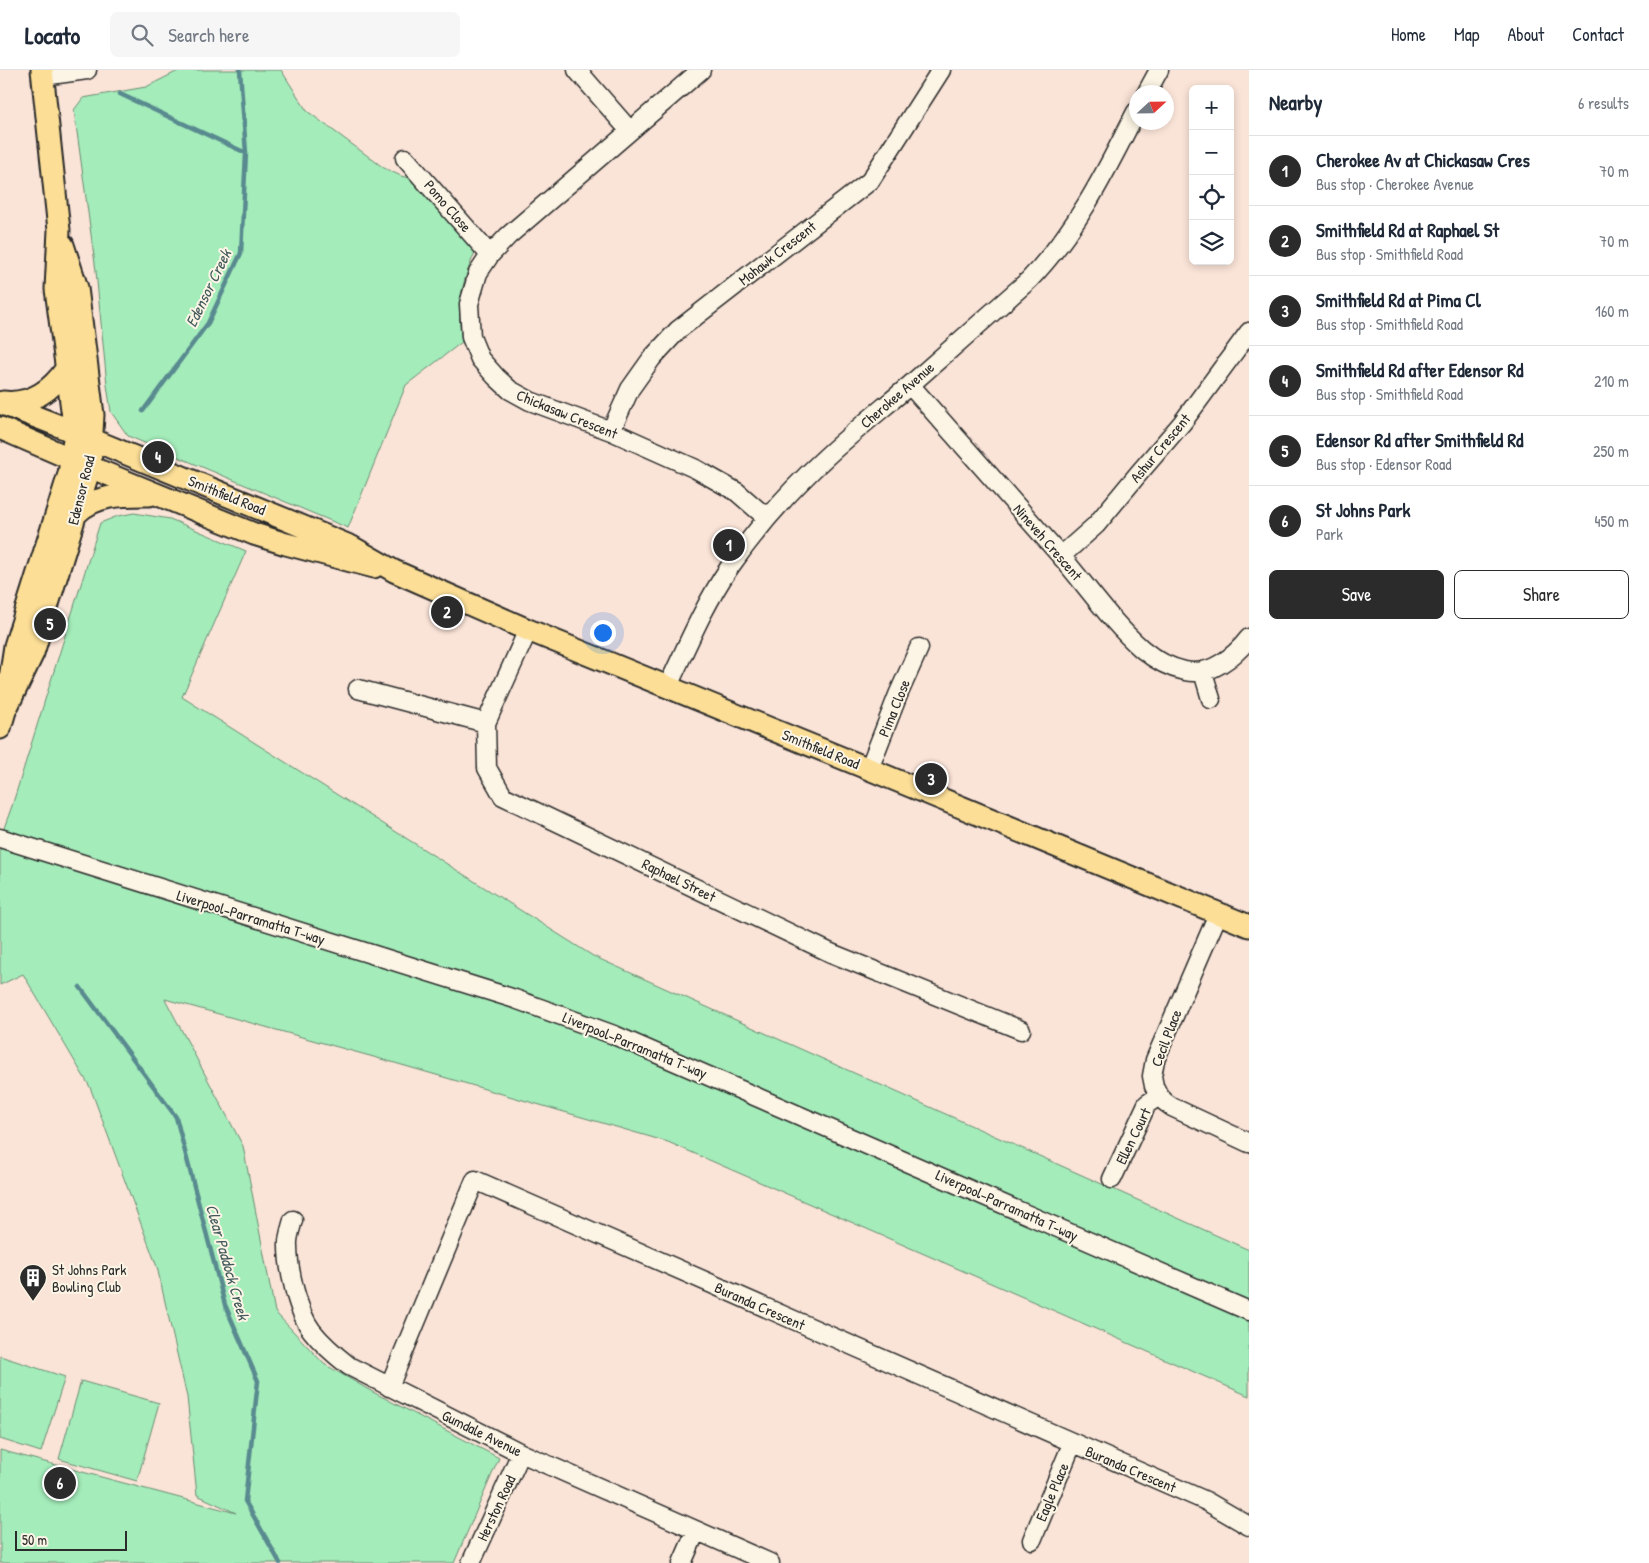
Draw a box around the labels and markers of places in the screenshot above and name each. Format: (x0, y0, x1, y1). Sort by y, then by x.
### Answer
pin: 4 (142, 438, 174, 476)
pin: 1 (713, 526, 745, 564)
pin: 2 (431, 593, 463, 631)
pin: 5 (34, 605, 66, 643)
pin: 3 (915, 760, 947, 798)
place label: St Johns Park Bowling Club (52, 1259, 127, 1297)
building icon: St Johns Park Bowling Club (18, 1263, 48, 1302)
pin: 6 (44, 1464, 76, 1502)

